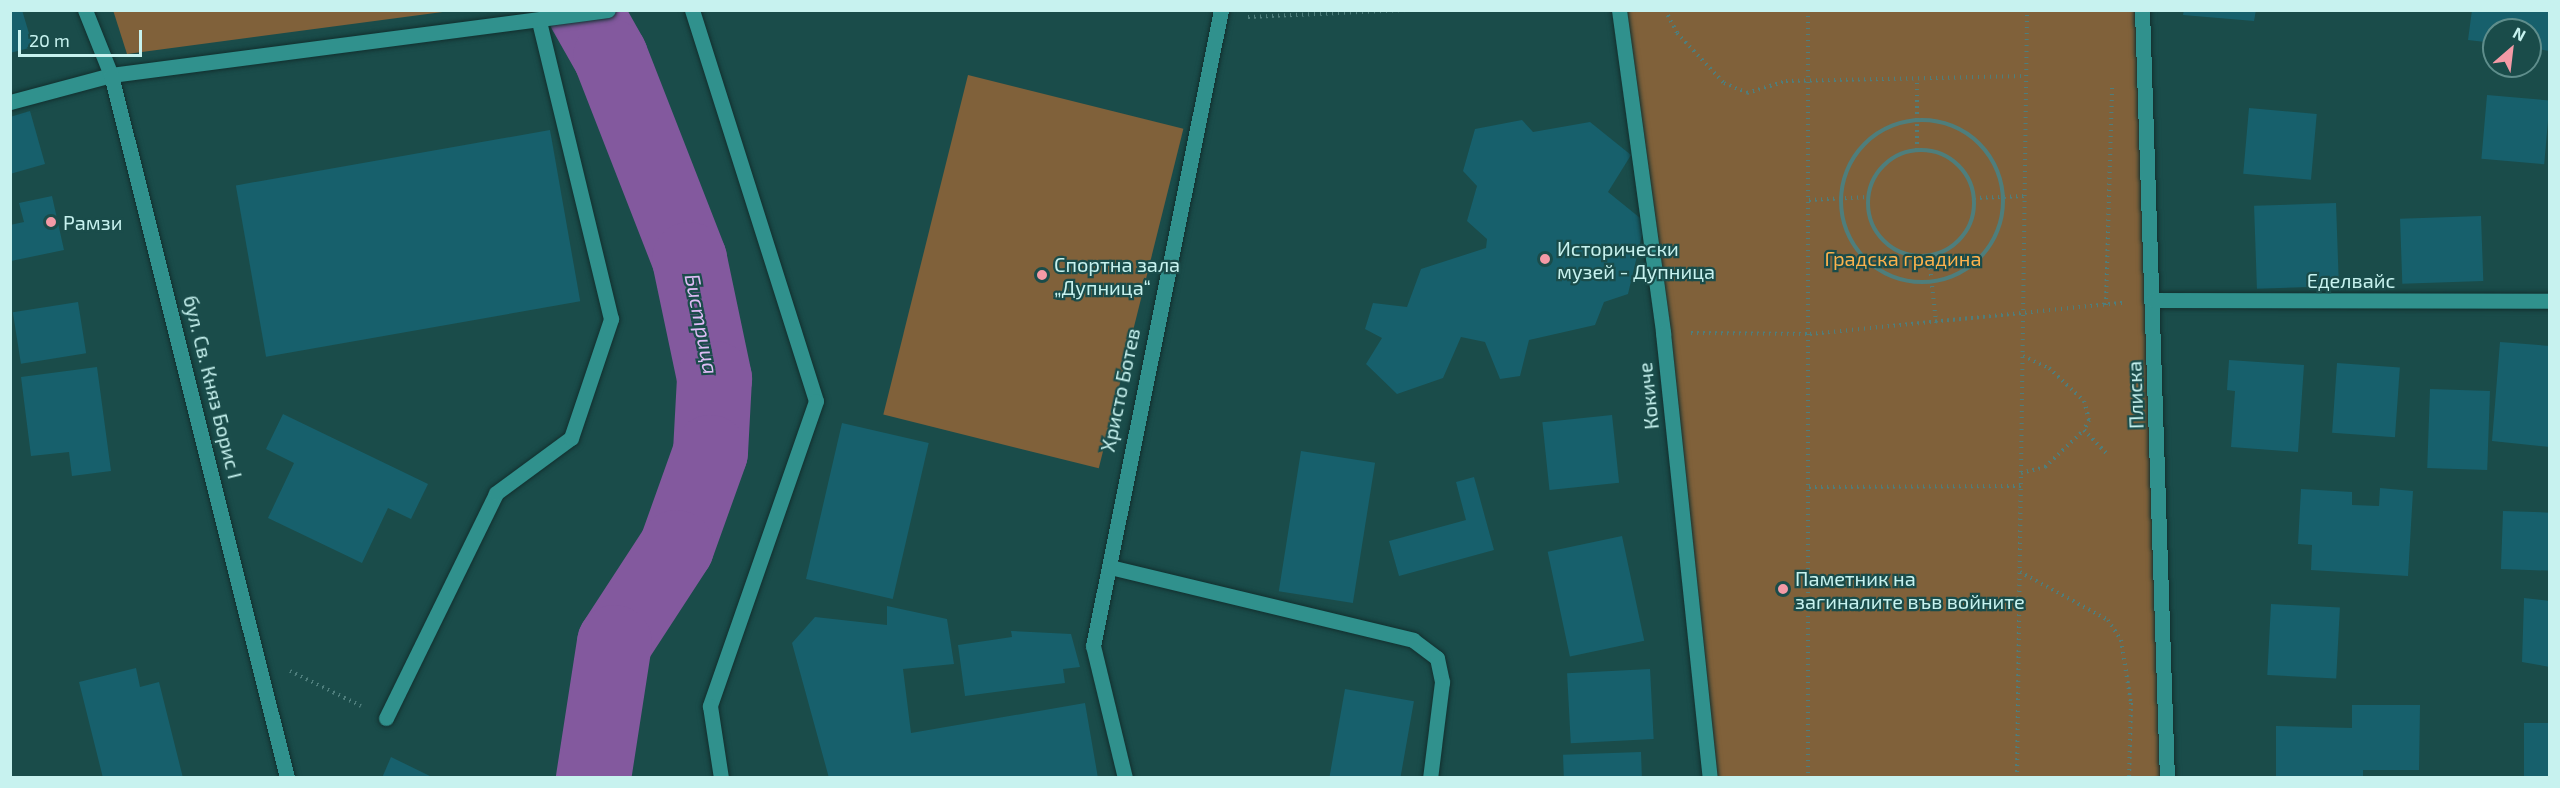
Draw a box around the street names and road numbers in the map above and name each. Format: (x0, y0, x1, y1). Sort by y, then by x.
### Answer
street label: Еделвайс (2307, 268, 2395, 292)
street label: бул. Св. Княз Борис I (179, 293, 247, 481)
street label: Христо Ботев (1095, 326, 1145, 454)
street label: Кокиче (1633, 361, 1663, 431)
street label: Плиска (2122, 361, 2148, 429)

